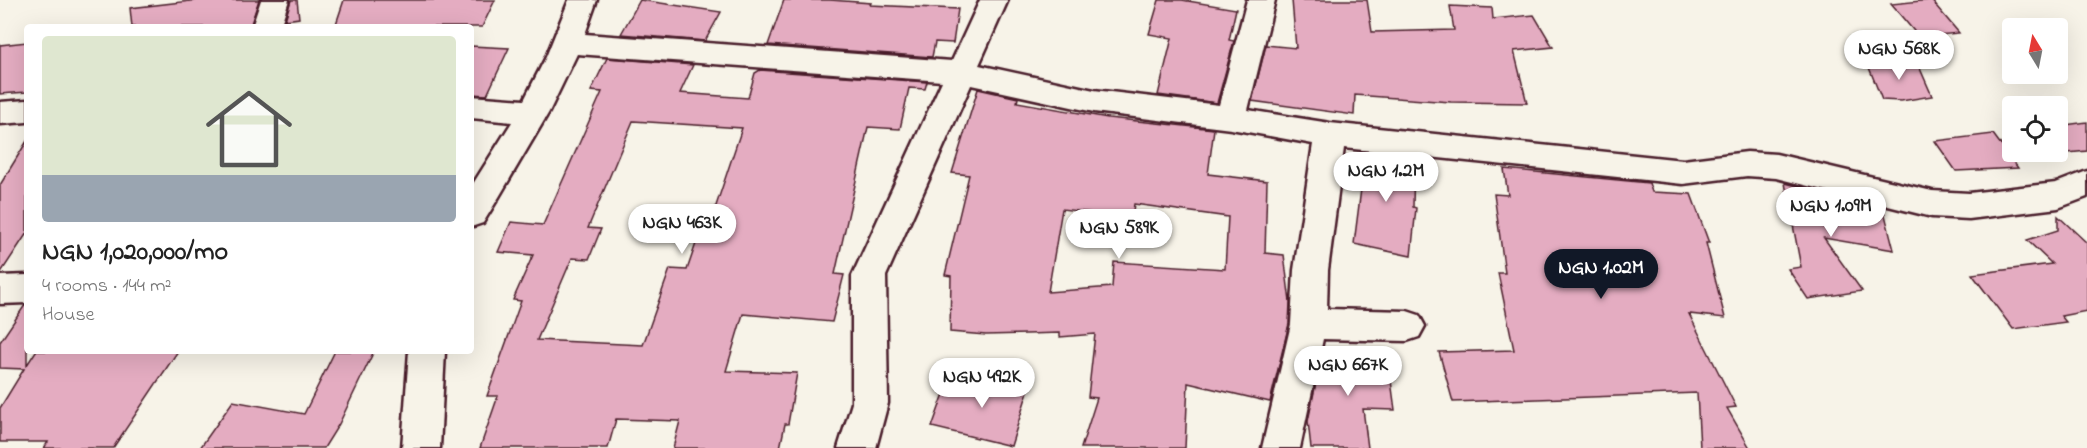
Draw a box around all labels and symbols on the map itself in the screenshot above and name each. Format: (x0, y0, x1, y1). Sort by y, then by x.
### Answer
north arrow (2002, 18, 2068, 84)
pin: NGN 568K (1837, 30, 1961, 81)
pin: NGN 1.2M (1324, 152, 1448, 203)
pin: NGN 1.09M (1762, 187, 1900, 238)
pin: NGN 463K (620, 204, 744, 255)
pin: NGN 589K (1057, 209, 1181, 260)
pin: NGN 1.02M (1532, 249, 1670, 300)
pin: NGN 667K (1286, 346, 1410, 397)
pin: NGN 492K (920, 358, 1044, 409)

